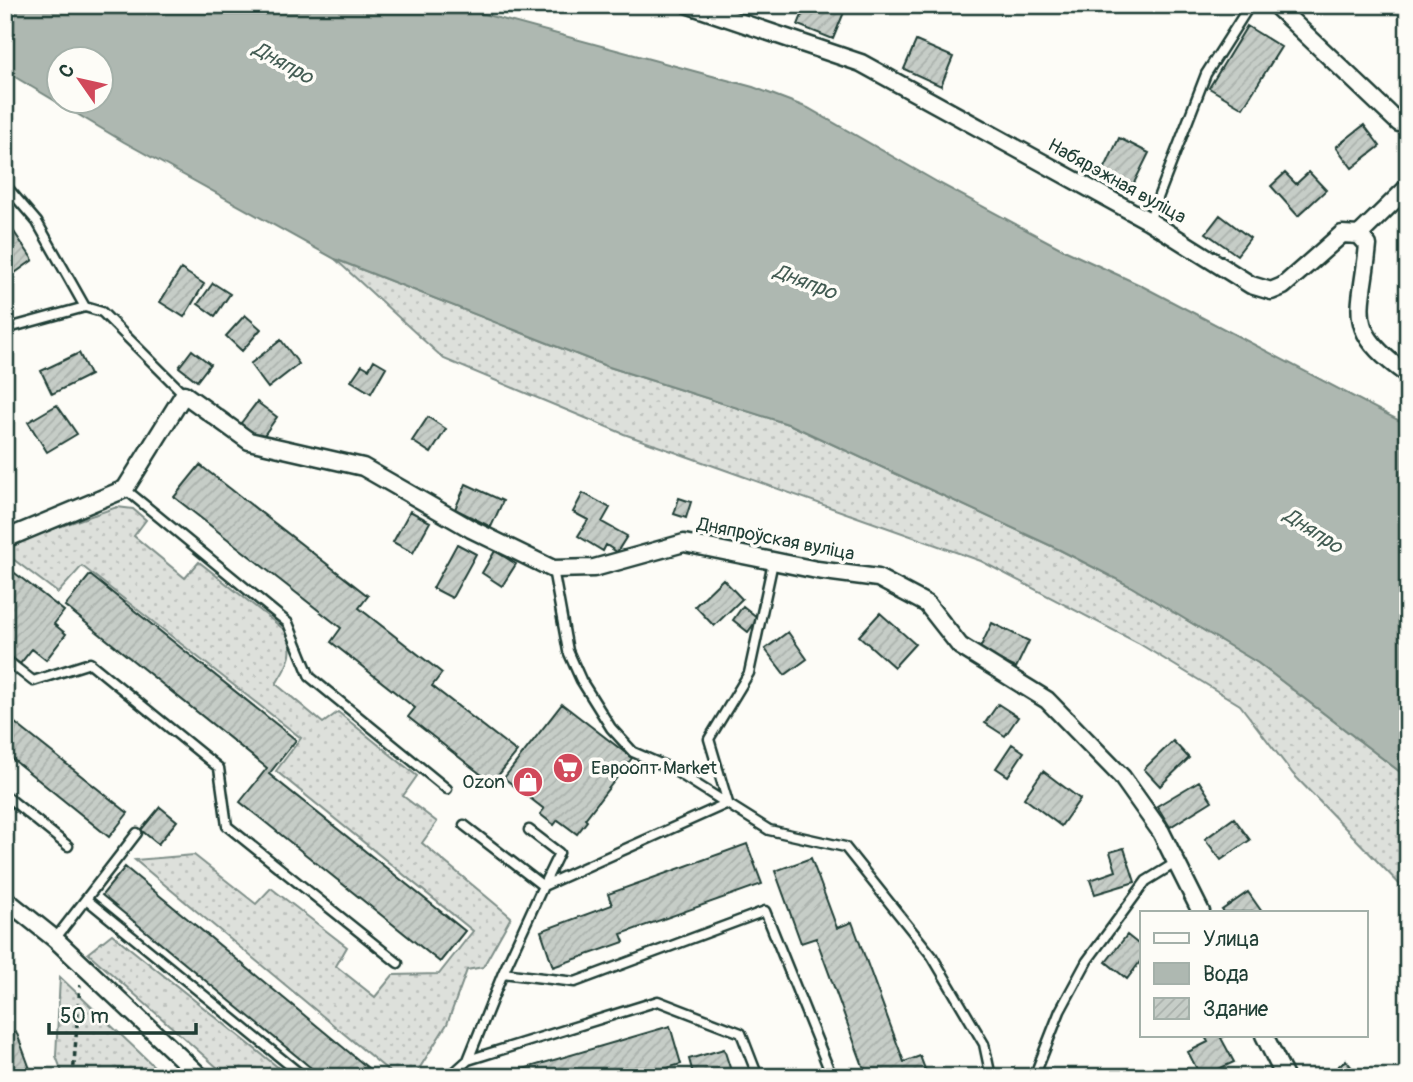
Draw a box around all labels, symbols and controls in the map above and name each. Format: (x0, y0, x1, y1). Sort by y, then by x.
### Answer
water label: Дняпро (247, 35, 319, 91)
north arrow (46, 46, 116, 116)
text: С (54, 59, 80, 83)
street label: Набярэжная вуліца (1044, 133, 1190, 229)
water label: Дняпро (769, 257, 842, 307)
water label: Дняпро (1278, 501, 1349, 561)
street label: Дняпроўская вуліца (694, 512, 857, 566)
supermarket icon: Евроопт Market (551, 751, 585, 785)
place label: Евроопт Market (591, 756, 718, 780)
shop icon: Ozon (511, 765, 545, 799)
place label: Ozon (462, 770, 505, 794)
legend (1140, 911, 1368, 1036)
text: Улица (1203, 926, 1259, 953)
text: Вода (1203, 961, 1249, 988)
scale bar (49, 991, 196, 1035)
text: Здание (1203, 996, 1269, 1023)
text: 50 m (60, 1003, 109, 1030)

